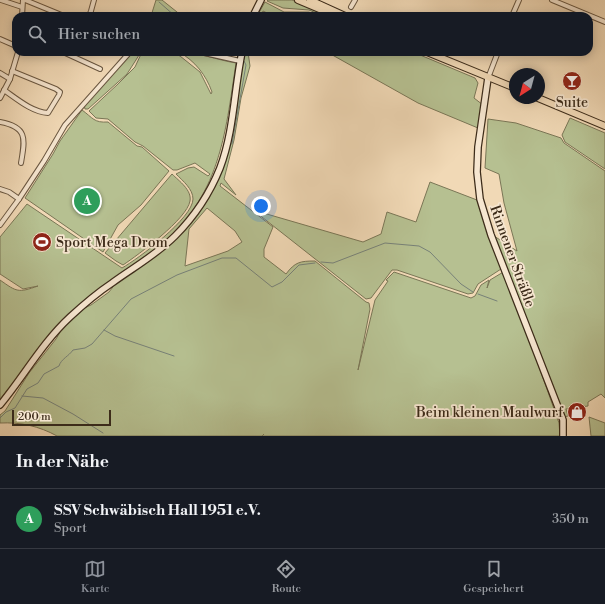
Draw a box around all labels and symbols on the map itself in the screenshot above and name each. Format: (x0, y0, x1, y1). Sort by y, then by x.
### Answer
north arrow (509, 68, 545, 104)
bar icon: Suite (561, 70, 583, 92)
place label: Suite (556, 94, 588, 112)
pin: A (74, 186, 100, 216)
your location (251, 196, 271, 216)
street label: Rinnener Sträßle (485, 203, 539, 310)
sports icon: Sport Mega Drom (31, 231, 53, 253)
place label: Sport Mega Drom (56, 234, 168, 252)
shop icon: Beim kleinen Maulwurf (566, 401, 588, 423)
place label: Beim kleinen Maulwurf (415, 404, 564, 422)
scale bar (12, 408, 111, 427)

